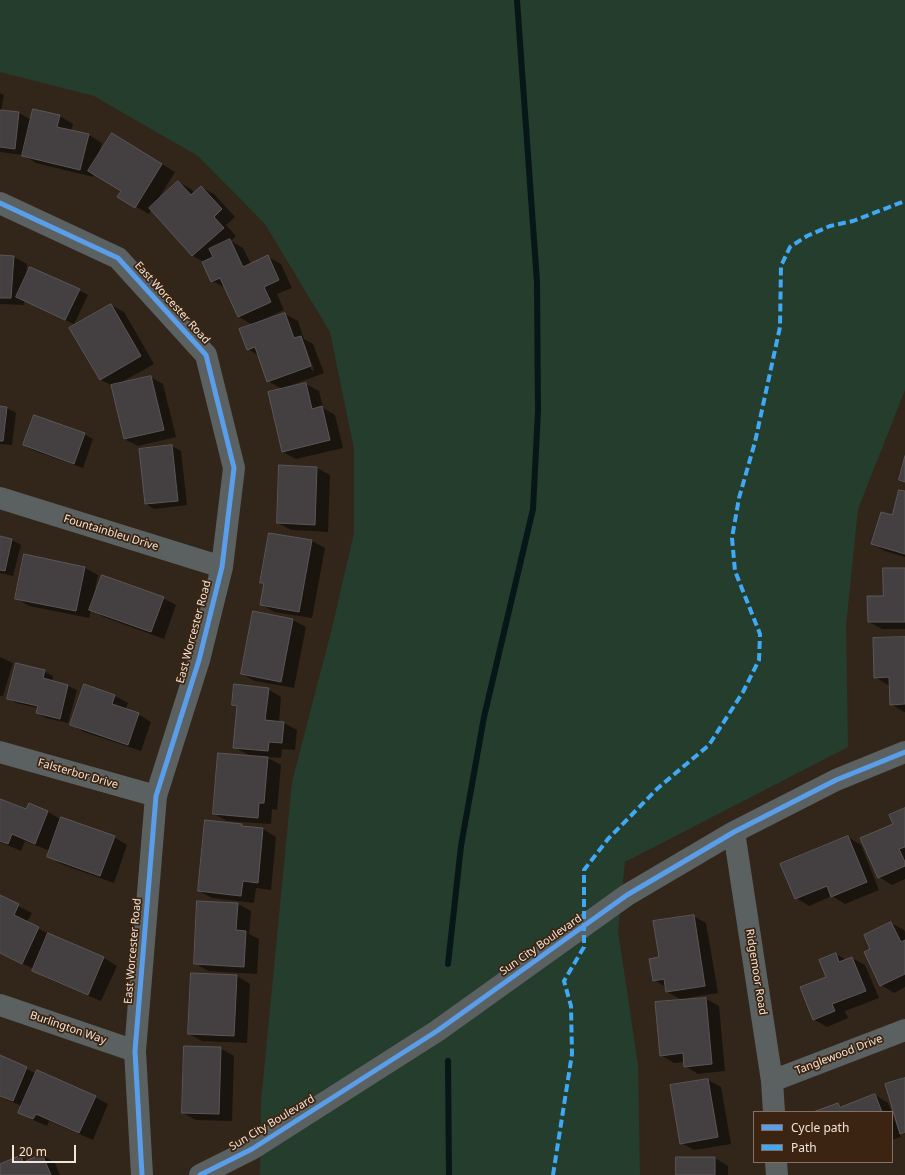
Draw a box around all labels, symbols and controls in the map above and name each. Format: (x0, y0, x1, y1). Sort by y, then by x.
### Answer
street label: East Worcester Road (132, 259, 212, 347)
street label: Fountainbleu Drive (62, 512, 160, 554)
street label: East Worcester Road (174, 579, 214, 685)
street label: Falsterbor Drive (36, 756, 120, 792)
street label: East Worcester Road (122, 898, 144, 1004)
street label: Sun City Boulevard (497, 912, 585, 978)
street label: Ridgemoor Road (743, 928, 769, 1016)
street label: Burlington Way (28, 1009, 108, 1047)
street label: Tanglewood Drive (793, 1032, 885, 1078)
street label: Sun City Boulevard (227, 1092, 317, 1154)
legend (753, 1111, 893, 1163)
text: Cycle path (791, 1119, 849, 1136)
scale bar (14, 1137, 78, 1163)
text: Path (791, 1139, 817, 1156)
text: 20 m (19, 1143, 47, 1160)

